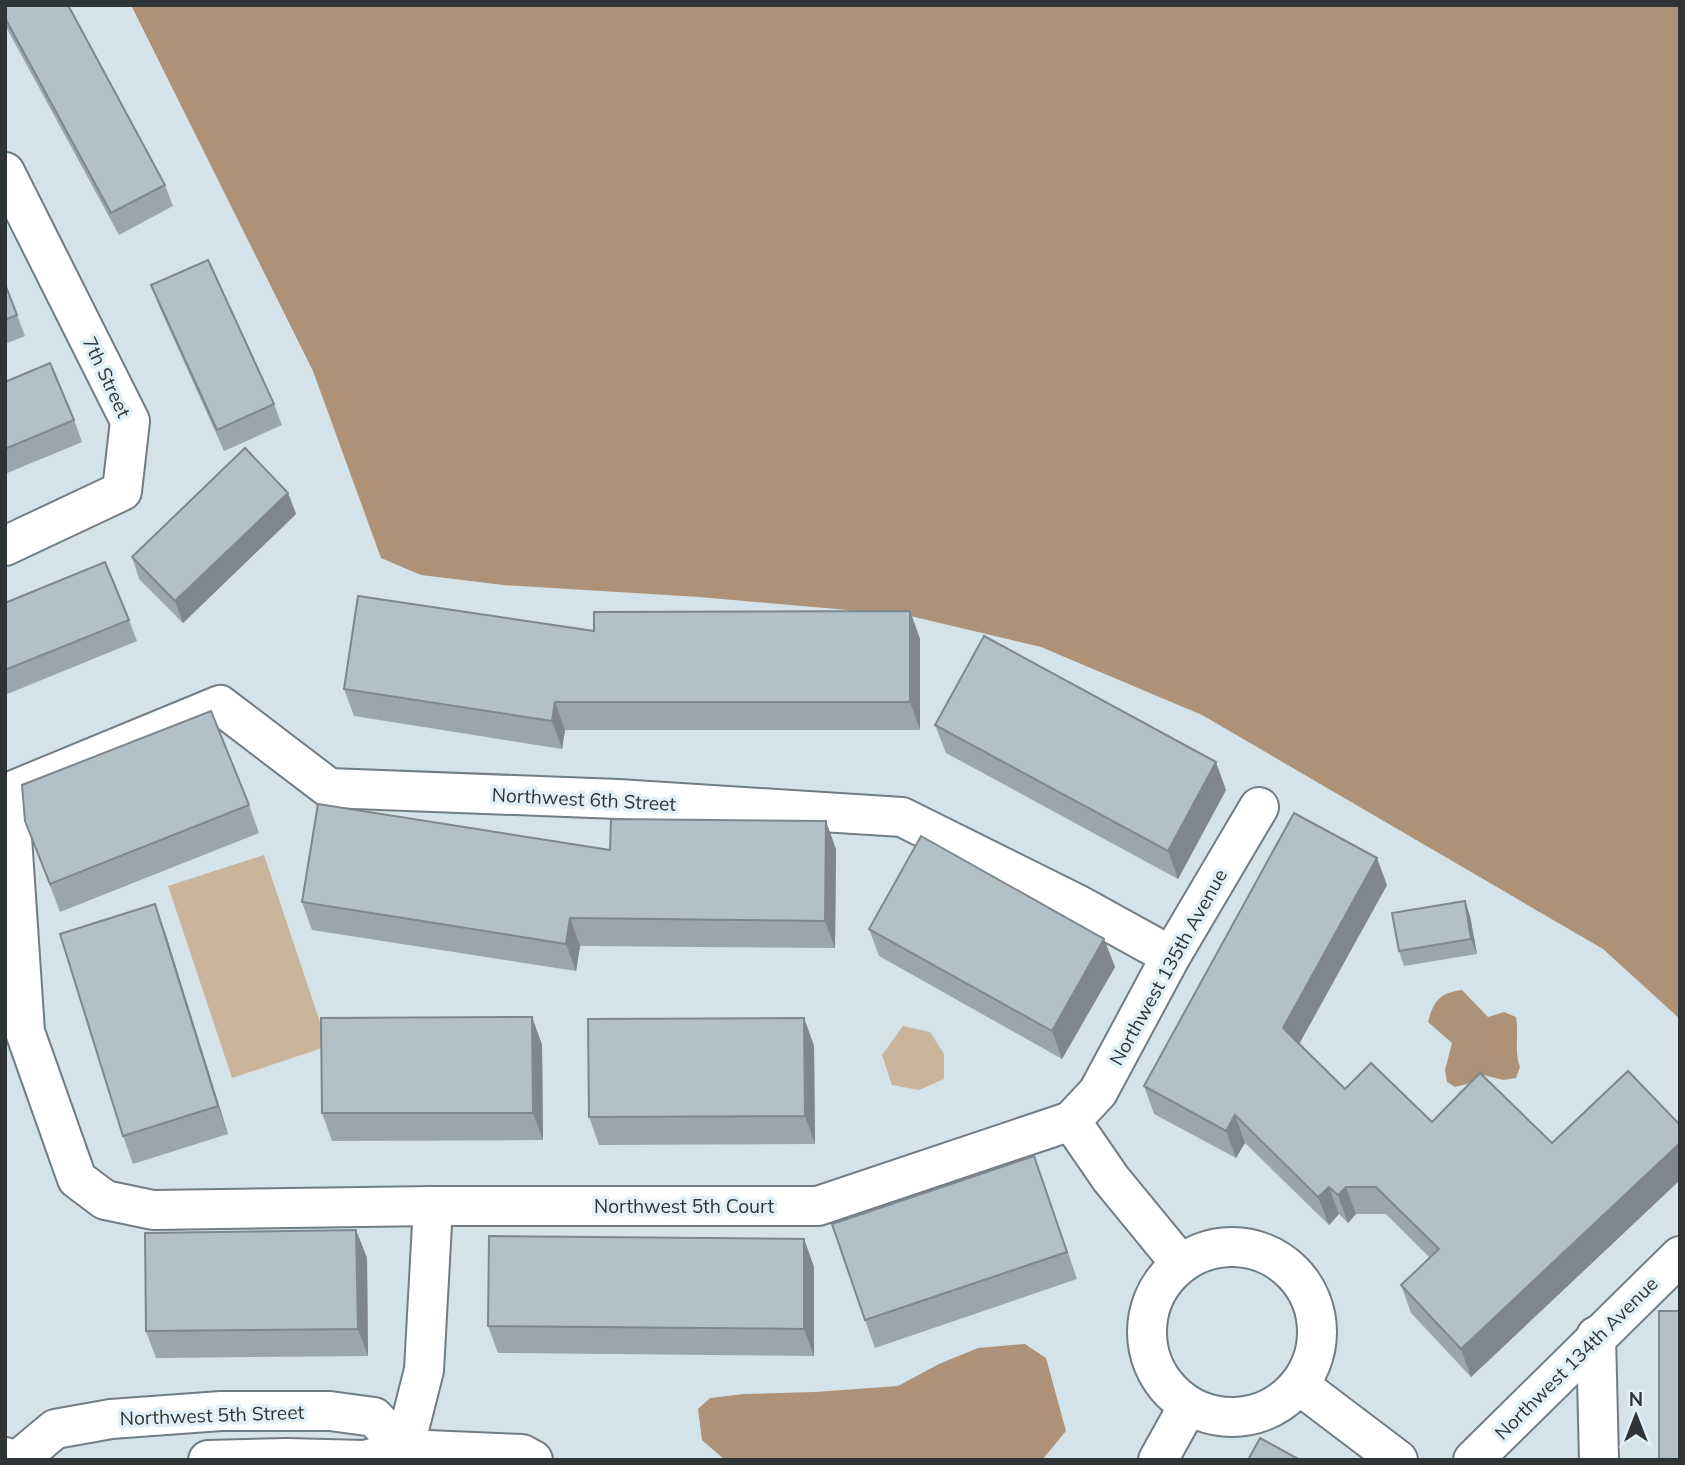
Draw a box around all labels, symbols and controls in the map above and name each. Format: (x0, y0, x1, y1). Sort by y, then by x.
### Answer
street label: 7th Street (78, 333, 136, 422)
street label: Northwest 6th Street (491, 782, 677, 816)
street label: Northwest 135th Avenue (1104, 865, 1232, 1069)
street label: Northwest 5th Court (594, 1194, 774, 1218)
street label: Northwest 134th Avenue (1490, 1272, 1662, 1444)
north arrow (1601, 1381, 1671, 1451)
street label: Northwest 5th Street (119, 1400, 305, 1430)

